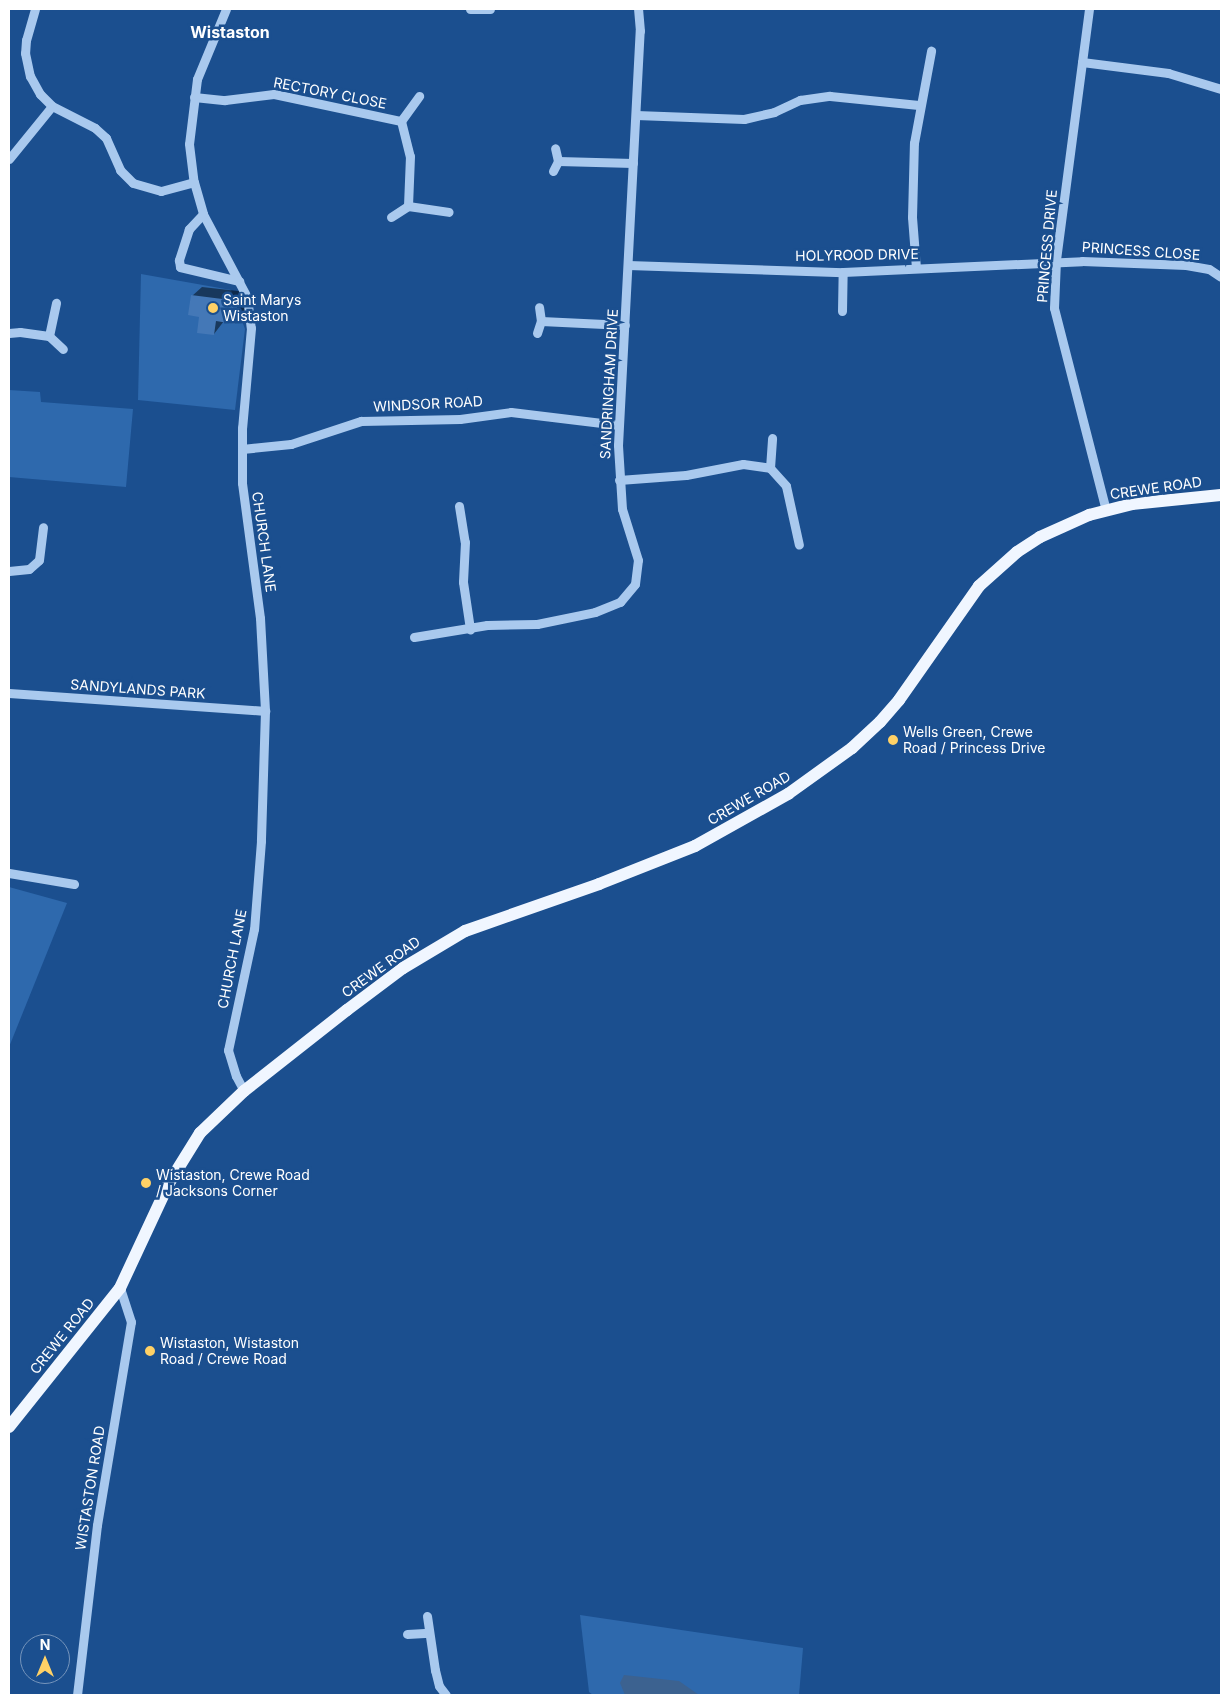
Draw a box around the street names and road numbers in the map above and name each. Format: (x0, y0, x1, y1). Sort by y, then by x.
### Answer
street label: RECTORY CLOSE (272, 74, 388, 112)
street label: PRINCESS DRIVE (1034, 189, 1060, 303)
street label: PRINCESS CLOSE (1081, 238, 1201, 264)
street label: HOLYROOD DRIVE (795, 246, 919, 264)
street label: SANDRINGHAM DRIVE (597, 308, 621, 460)
street label: WINDSOR ROAD (373, 393, 483, 415)
street label: CREWE ROAD (1109, 473, 1203, 503)
street label: CHURCH LANE (249, 491, 279, 593)
street label: SANDYLANDS PARK (70, 676, 206, 702)
street label: CREWE ROAD (705, 768, 793, 828)
street label: CHURCH LANE (214, 908, 250, 1010)
street label: CREWE ROAD (339, 933, 423, 1001)
street label: CREWE ROAD (26, 1295, 98, 1377)
street label: WISTASTON ROAD (72, 1425, 108, 1551)

